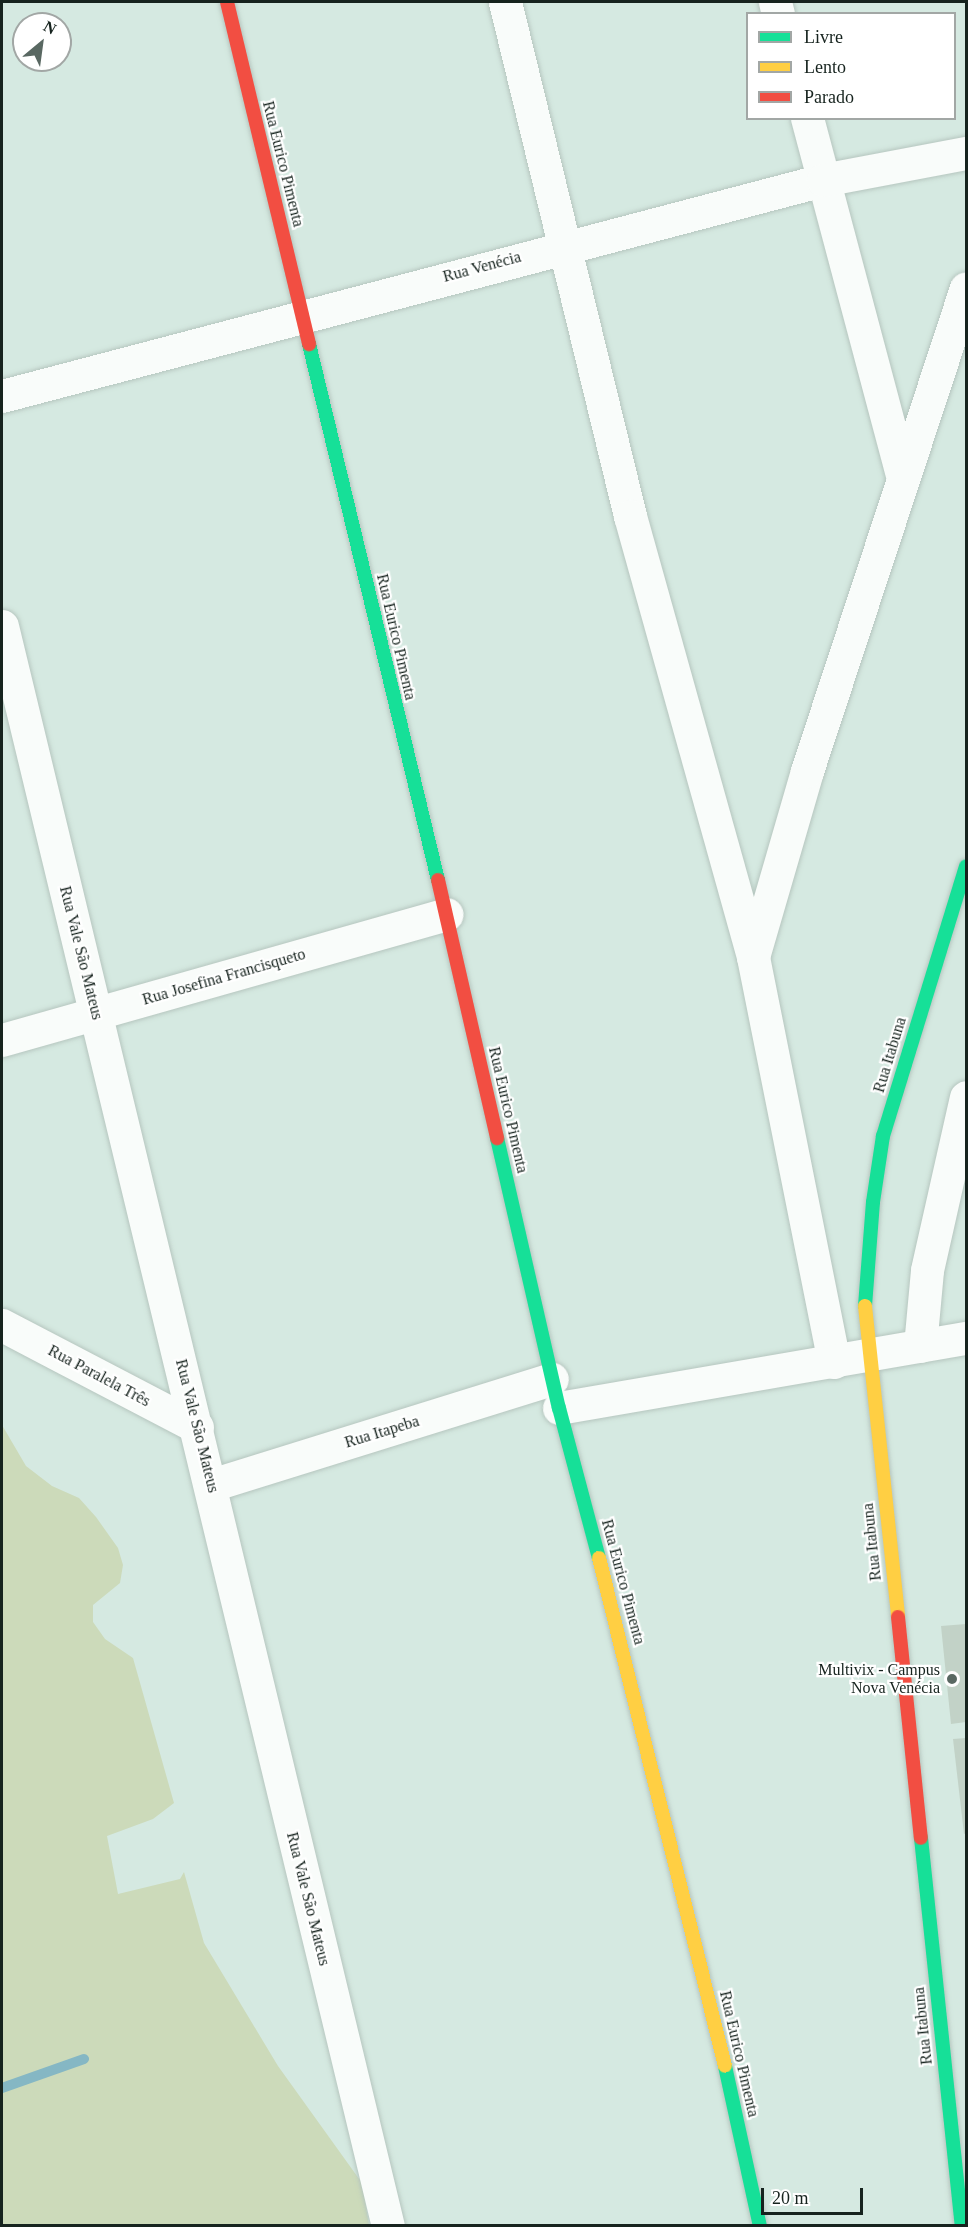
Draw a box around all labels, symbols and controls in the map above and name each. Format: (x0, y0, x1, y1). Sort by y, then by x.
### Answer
north arrow (12, 12, 72, 72)
legend (746, 12, 956, 120)
text: N (41, 17, 59, 38)
text: Livre (804, 27, 843, 47)
text: Lento (804, 57, 846, 77)
text: Parado (804, 87, 854, 107)
street label: Rua Eurico Pimenta (258, 99, 308, 229)
street label: Rua Venécia (441, 247, 523, 287)
street label: Rua Eurico Pimenta (372, 572, 420, 702)
street label: Rua Vale São Mateus (55, 884, 107, 1022)
street label: Rua Josefina Francisqueto (140, 945, 308, 1009)
street label: Rua Itabuna (869, 1015, 911, 1095)
street label: Rua Eurico Pimenta (484, 1045, 532, 1175)
street label: Rua Paralela Três (45, 1341, 153, 1411)
street label: Rua Vale São Mateus (171, 1357, 223, 1495)
street label: Rua Itapeba (342, 1412, 422, 1452)
street label: Rua Itabuna (858, 1502, 886, 1582)
street label: Rua Eurico Pimenta (597, 1517, 649, 1647)
place label: Multivix - Campus Nova Venécia (818, 1660, 940, 1698)
marker: Multivix - Campus Nova Venécia (945, 1672, 959, 1686)
street label: Rua Vale São Mateus (282, 1830, 334, 1968)
street label: Rua Itabuna (909, 1986, 937, 2066)
street label: Rua Eurico Pimenta (715, 1989, 763, 2119)
scale bar (764, 2176, 866, 2214)
text: 20 m (772, 2188, 809, 2208)

